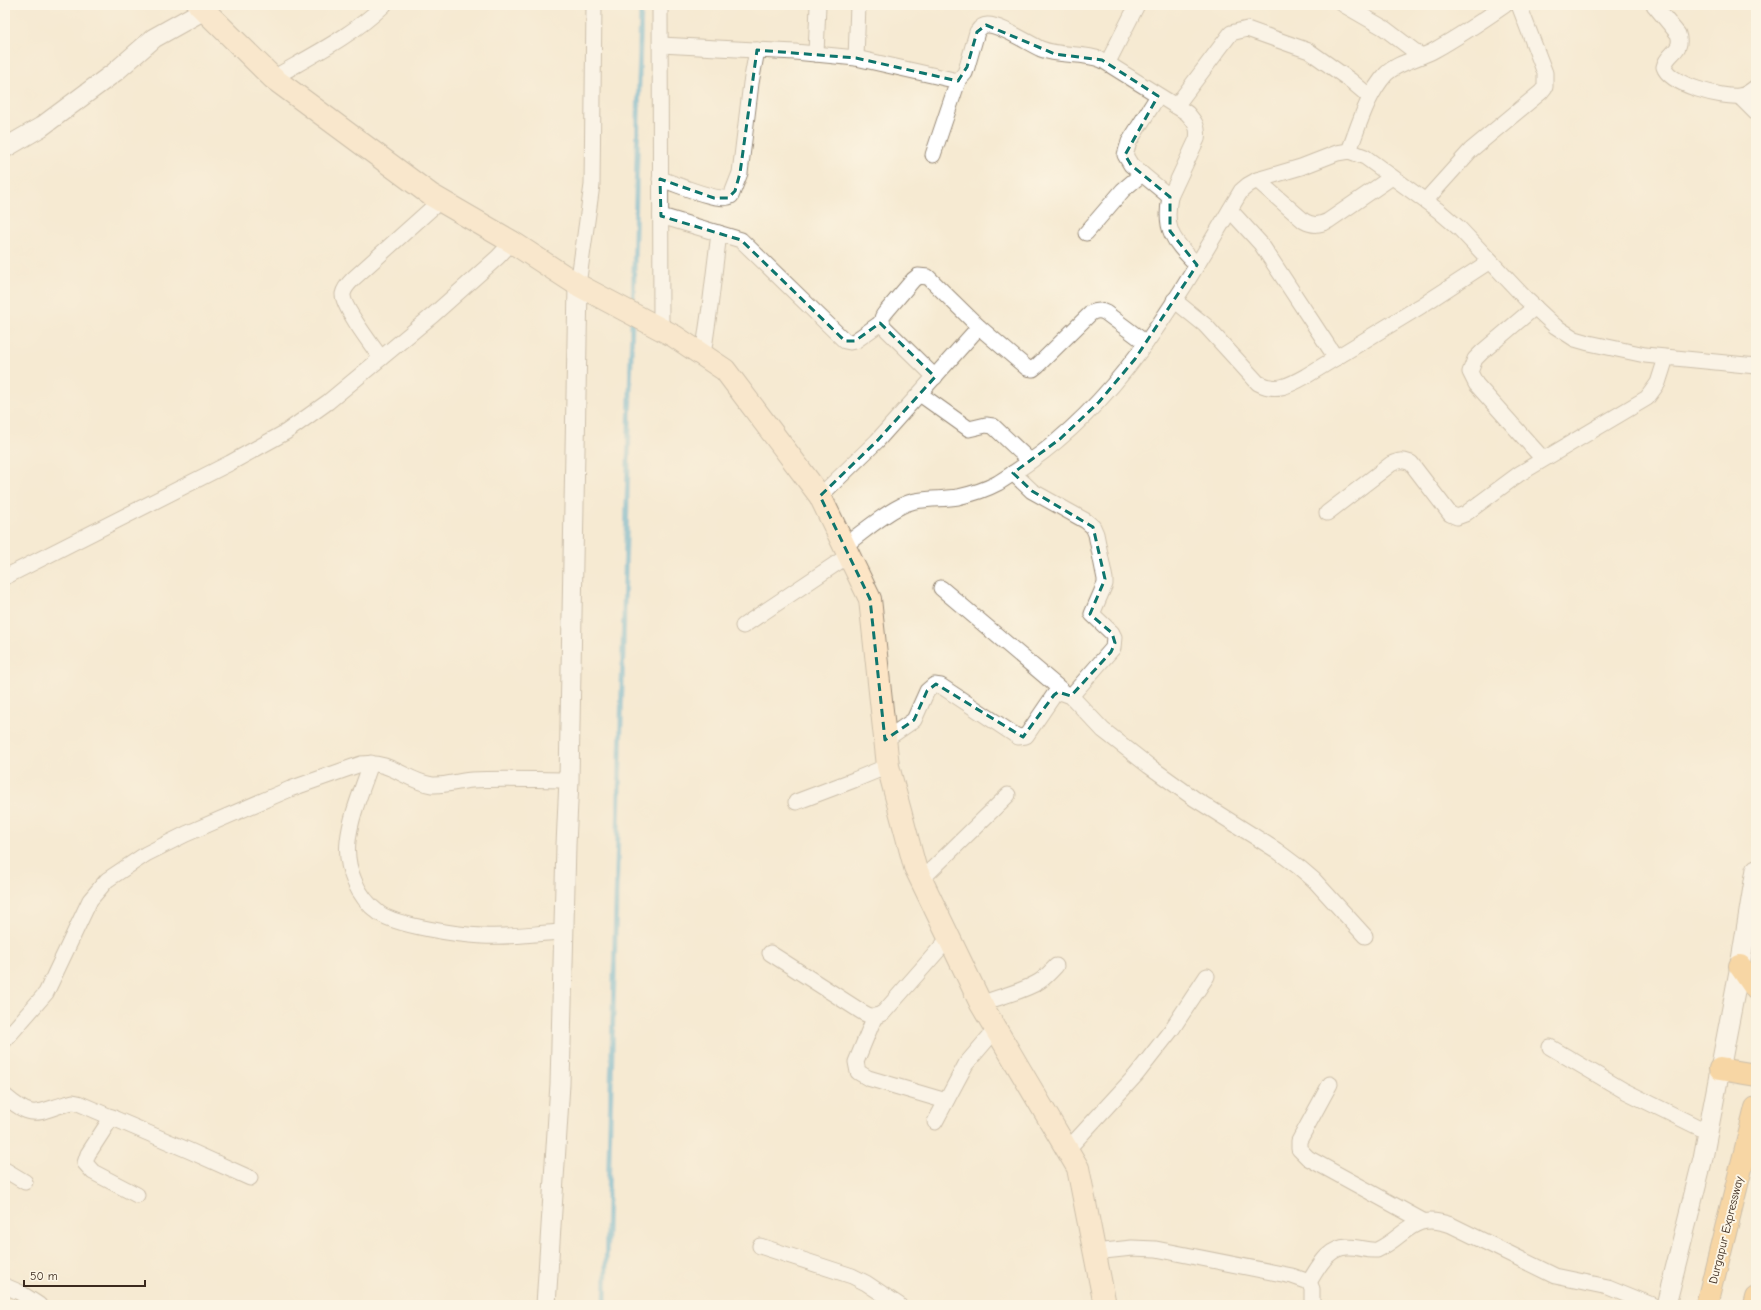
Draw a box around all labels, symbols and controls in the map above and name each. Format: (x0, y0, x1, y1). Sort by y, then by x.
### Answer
street label: Durgapur Expressway (1706, 1174, 1746, 1285)
scale bar (24, 1262, 145, 1288)
text: 50 m (30, 1269, 58, 1283)

